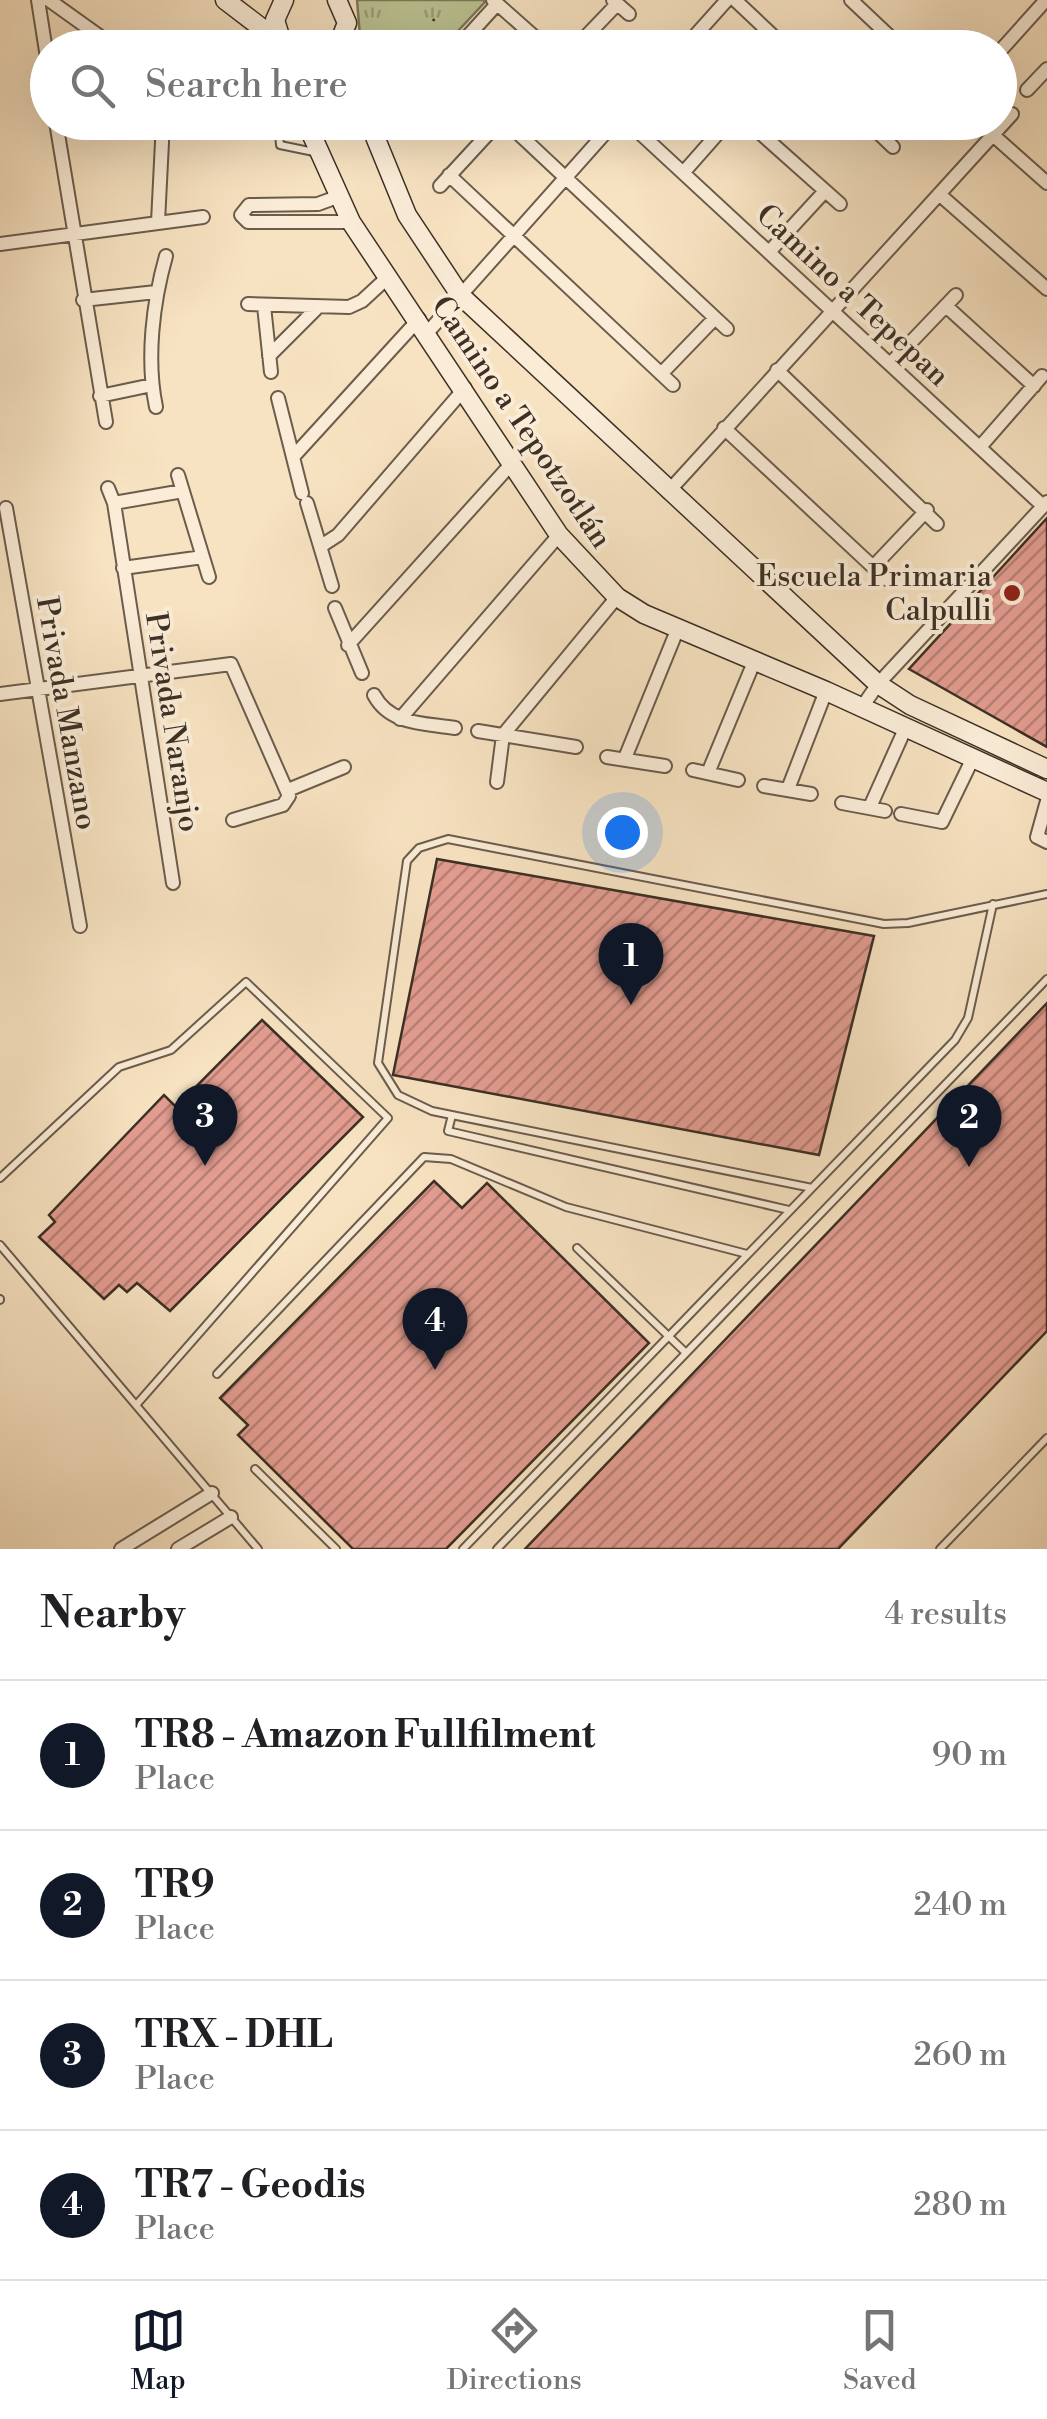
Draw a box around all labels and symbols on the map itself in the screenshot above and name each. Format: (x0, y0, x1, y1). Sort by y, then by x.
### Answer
street label: Camino a Tepepan (748, 196, 957, 395)
street label: Camino a Tepotzotlán (423, 289, 620, 556)
place label: Escuela Primaria Calpulli (756, 558, 993, 630)
marker: Escuela Primaria Calpulli (1001, 582, 1023, 604)
street label: Privada Manzano (27, 594, 105, 833)
street label: Privada Naranjo (136, 610, 208, 835)
your location (597, 807, 648, 858)
pin: 1 (598, 922, 664, 1005)
pin: 3 (172, 1084, 238, 1166)
pin: 2 (936, 1084, 1002, 1167)
pin: 4 (402, 1288, 468, 1370)

